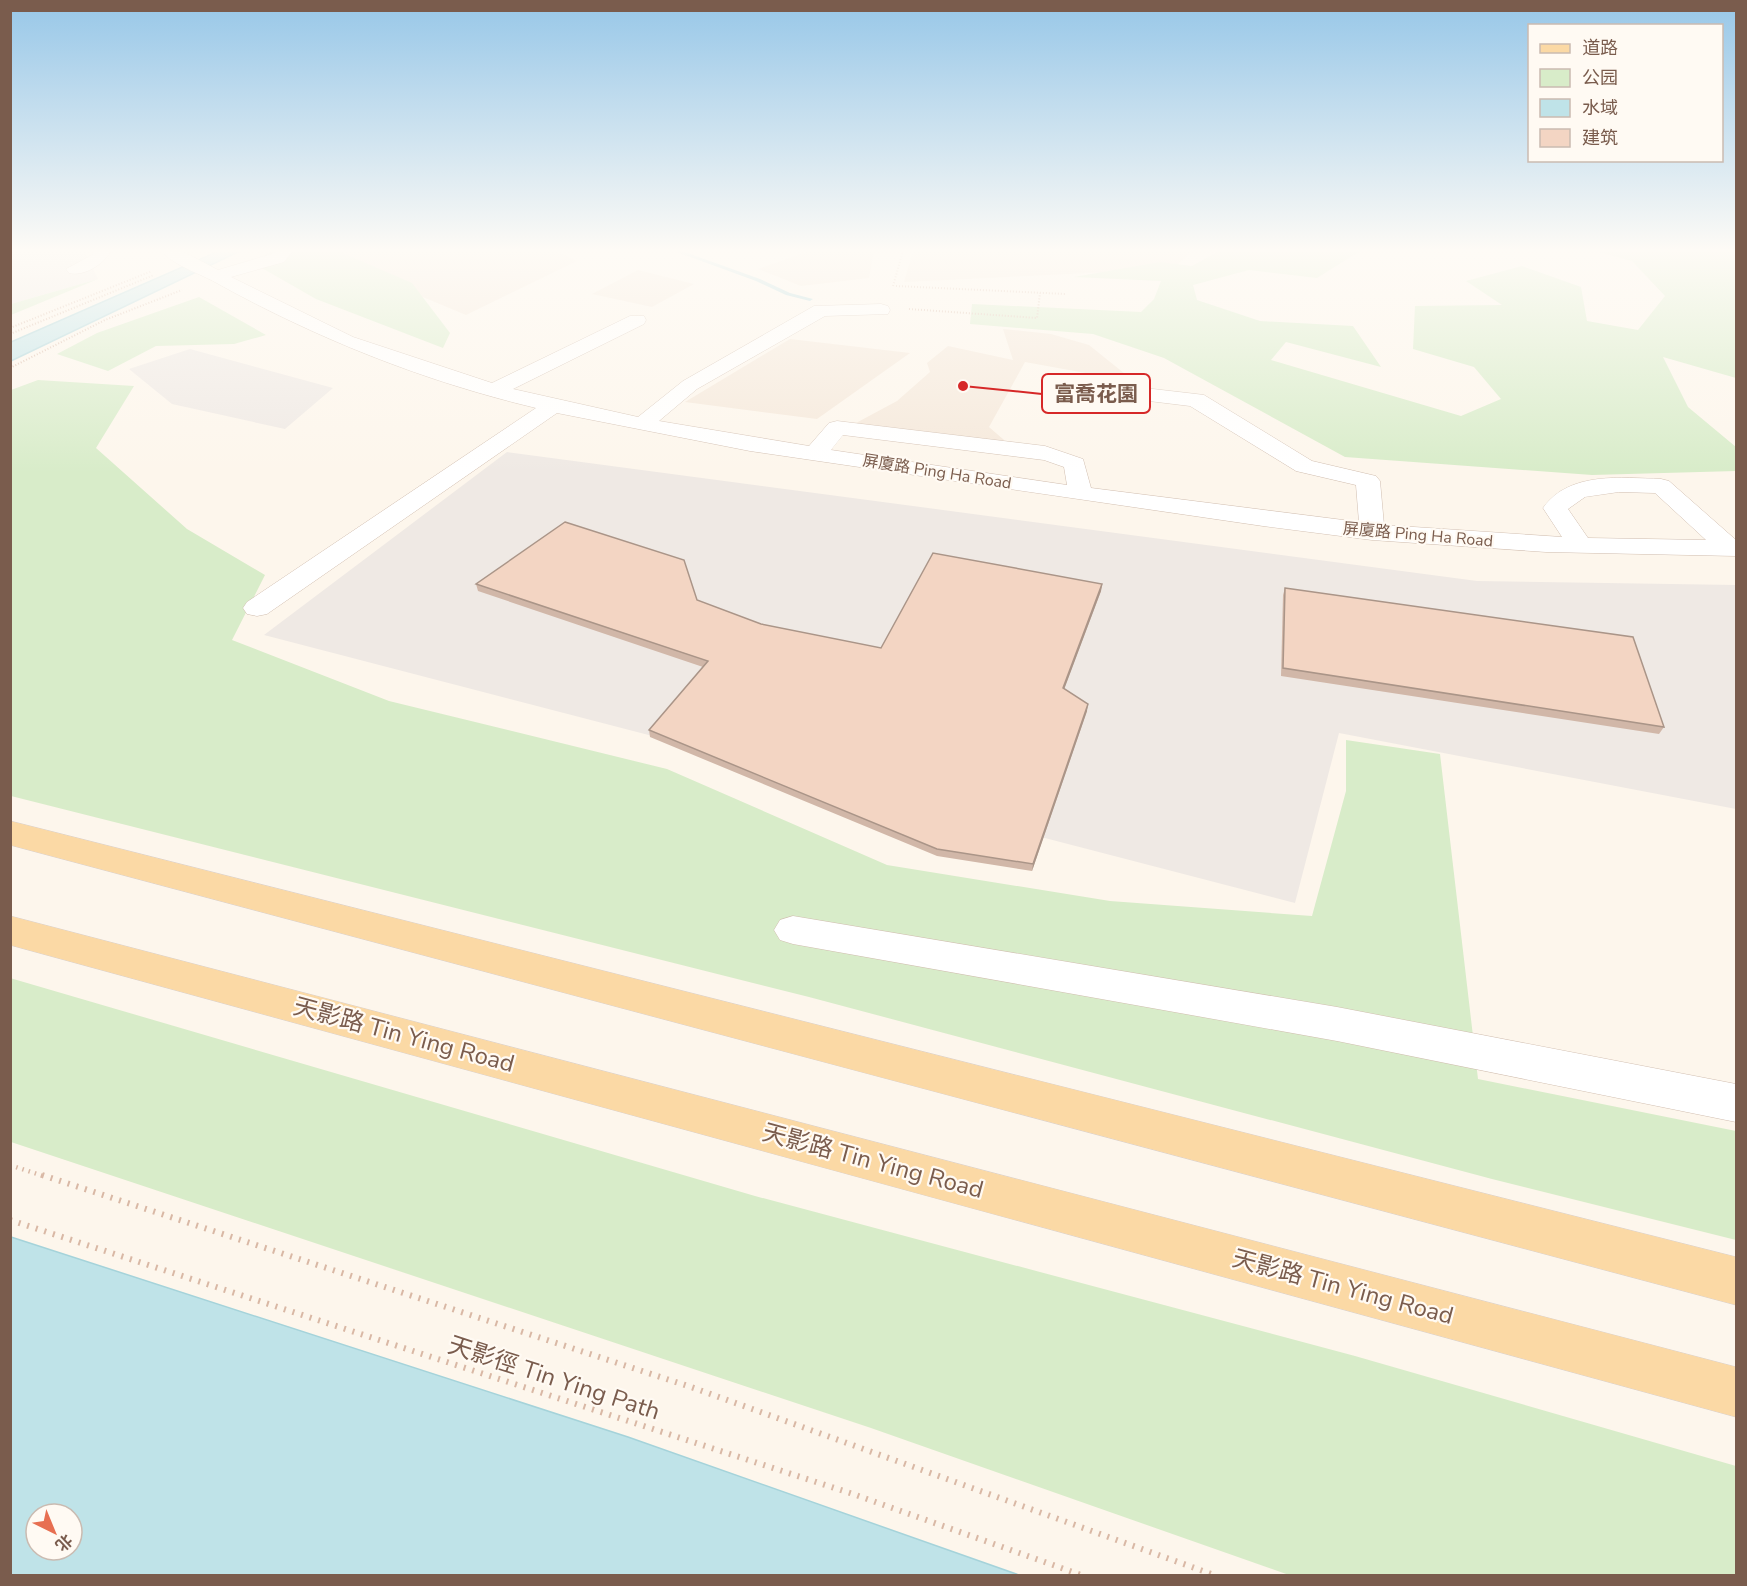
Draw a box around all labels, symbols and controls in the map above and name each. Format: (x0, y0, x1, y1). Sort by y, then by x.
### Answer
legend (1528, 24, 1723, 162)
text: 道路 (1582, 36, 1618, 60)
text: 公园 (1582, 66, 1618, 90)
text: 水域 (1582, 96, 1618, 120)
text: 建筑 (1582, 126, 1618, 150)
callout: 富喬花園 (1042, 374, 1150, 413)
text: 富喬花園 (1054, 380, 1138, 408)
street label: 屏廈路 Ping Ha Road (861, 449, 1013, 495)
street label: 屏廈路 Ping Ha Road (1342, 517, 1494, 553)
street label: 天影路 Tin Ying Road (290, 990, 518, 1080)
street label: 天影路 Tin Ying Road (759, 1116, 987, 1206)
street label: 天影路 Tin Ying Road (1229, 1242, 1457, 1332)
street label: 天影徑 Tin Ying Path (444, 1329, 664, 1427)
north arrow (24, 1502, 84, 1562)
text: 北 (50, 1529, 77, 1556)

